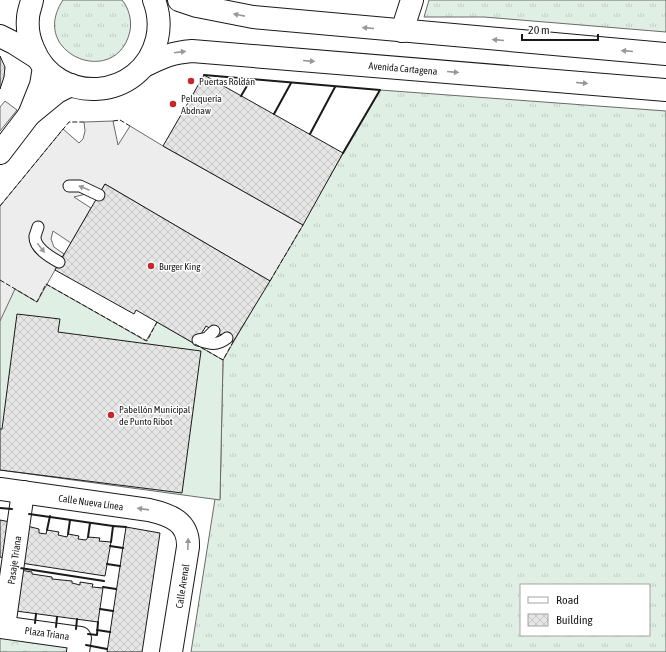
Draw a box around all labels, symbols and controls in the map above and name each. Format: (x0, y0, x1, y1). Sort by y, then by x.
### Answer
one-way arrow (233, 11, 245, 17)
scale bar (522, 16, 598, 42)
text: 20 m (528, 23, 550, 37)
one-way arrow (362, 25, 374, 32)
one-way arrow (492, 36, 504, 43)
one-way arrow (621, 48, 633, 54)
one-way arrow (174, 49, 186, 56)
one-way arrow (303, 57, 315, 64)
street label: Avenida Cartagena (368, 60, 438, 77)
one-way arrow (447, 69, 459, 76)
marker: Puertas Roldán (186, 76, 196, 86)
place label: Puertas Roldán (199, 76, 255, 87)
one-way arrow (576, 79, 588, 86)
place label: Peluquería Abdnaw (181, 93, 222, 116)
marker: Peluquería Abdnaw (168, 99, 178, 109)
one-way arrow (79, 185, 90, 191)
one-way arrow (37, 242, 45, 253)
marker: Burger King (146, 261, 156, 271)
place label: Burger King (159, 261, 201, 272)
place label: Pabellón Municipal de Punto Ribot (119, 404, 191, 427)
marker: Pabellón Municipal de Punto Ribot (106, 410, 116, 420)
street label: Calle Nueva Línea (58, 492, 125, 513)
one-way arrow (136, 506, 149, 512)
street label: Pasaje Triana (6, 535, 23, 585)
one-way arrow (185, 537, 191, 550)
street label: Calle Arenal (174, 563, 191, 609)
legend (520, 584, 650, 636)
text: Road (556, 593, 579, 607)
text: Building (556, 613, 594, 627)
street label: Plaza Triana (24, 625, 70, 642)

